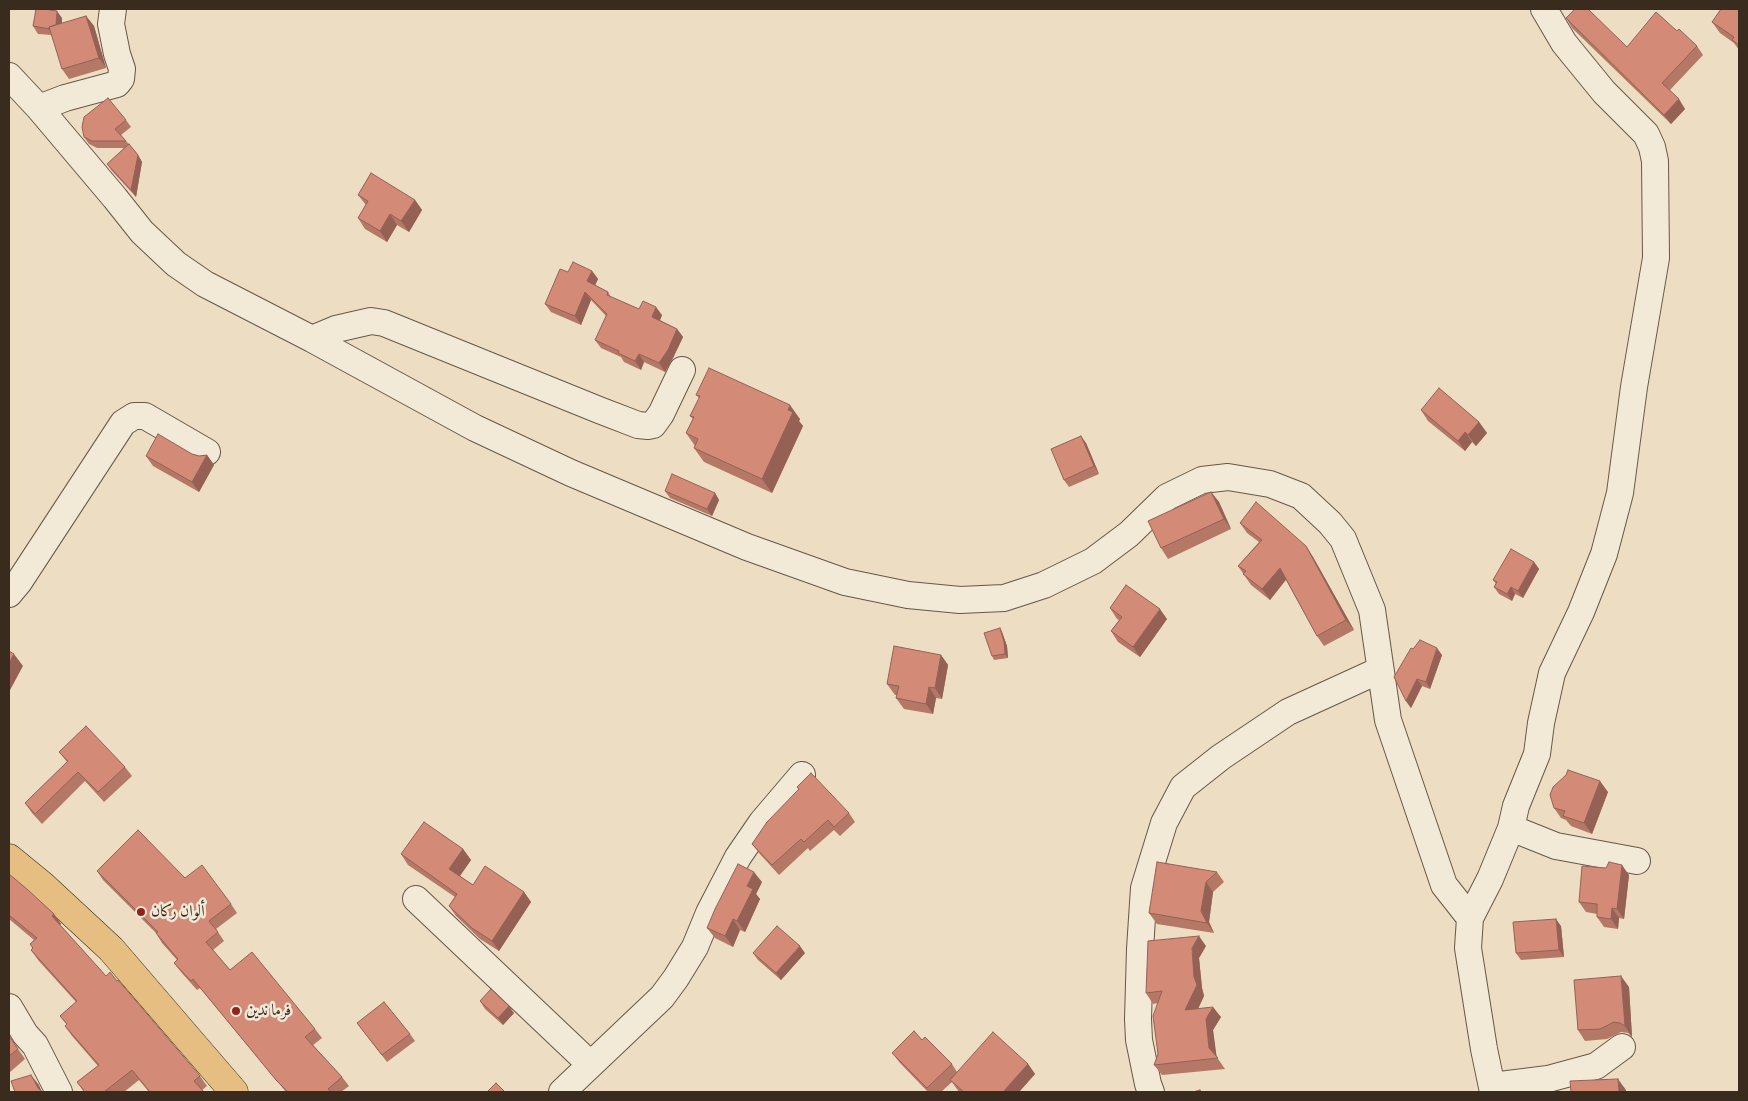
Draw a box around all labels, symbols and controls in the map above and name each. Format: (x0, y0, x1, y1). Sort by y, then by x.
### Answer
place label: ألوان ركان (151, 902, 205, 922)
marker: ألوان ركان (135, 906, 147, 918)
place label: فرما ندين (246, 1001, 291, 1021)
marker: فرما ندين (230, 1005, 242, 1017)

